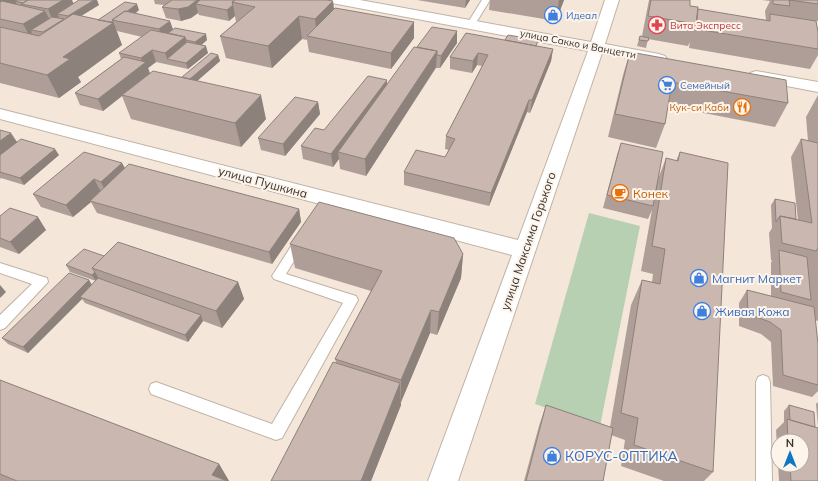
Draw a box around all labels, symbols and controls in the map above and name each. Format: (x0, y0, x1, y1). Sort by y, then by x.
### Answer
shop icon: Идеал (543, 5, 563, 25)
place label: Идеал (566, 9, 597, 22)
pharmacy icon: Вита Экспресс (647, 15, 667, 35)
place label: Вита Экспресс (670, 19, 741, 32)
street label: улица Сакко и Ванцетти (519, 26, 637, 62)
supermarket icon: Семейный (657, 75, 677, 95)
place label: Семейный (680, 79, 730, 92)
restaurant icon: Кук-си Каби (732, 97, 752, 117)
place label: Кук-си Каби (669, 101, 729, 114)
street label: улица Пушкина (217, 163, 309, 201)
street label: улица Максима Горького (497, 170, 559, 312)
cafe icon: Конек (610, 183, 630, 203)
place label: Конек (633, 186, 669, 201)
shop icon: Магнит Маркет (689, 268, 709, 288)
place label: Магнит Маркет (712, 271, 802, 286)
shop icon: Живая Кожа (692, 301, 712, 321)
place label: Живая Кожа (715, 304, 790, 319)
north arrow (770, 433, 810, 473)
text: N (786, 436, 794, 450)
shop icon: КОРУС-ОПТИКА (542, 446, 562, 466)
place label: КОРУС-ОПТИКА (565, 447, 679, 465)

